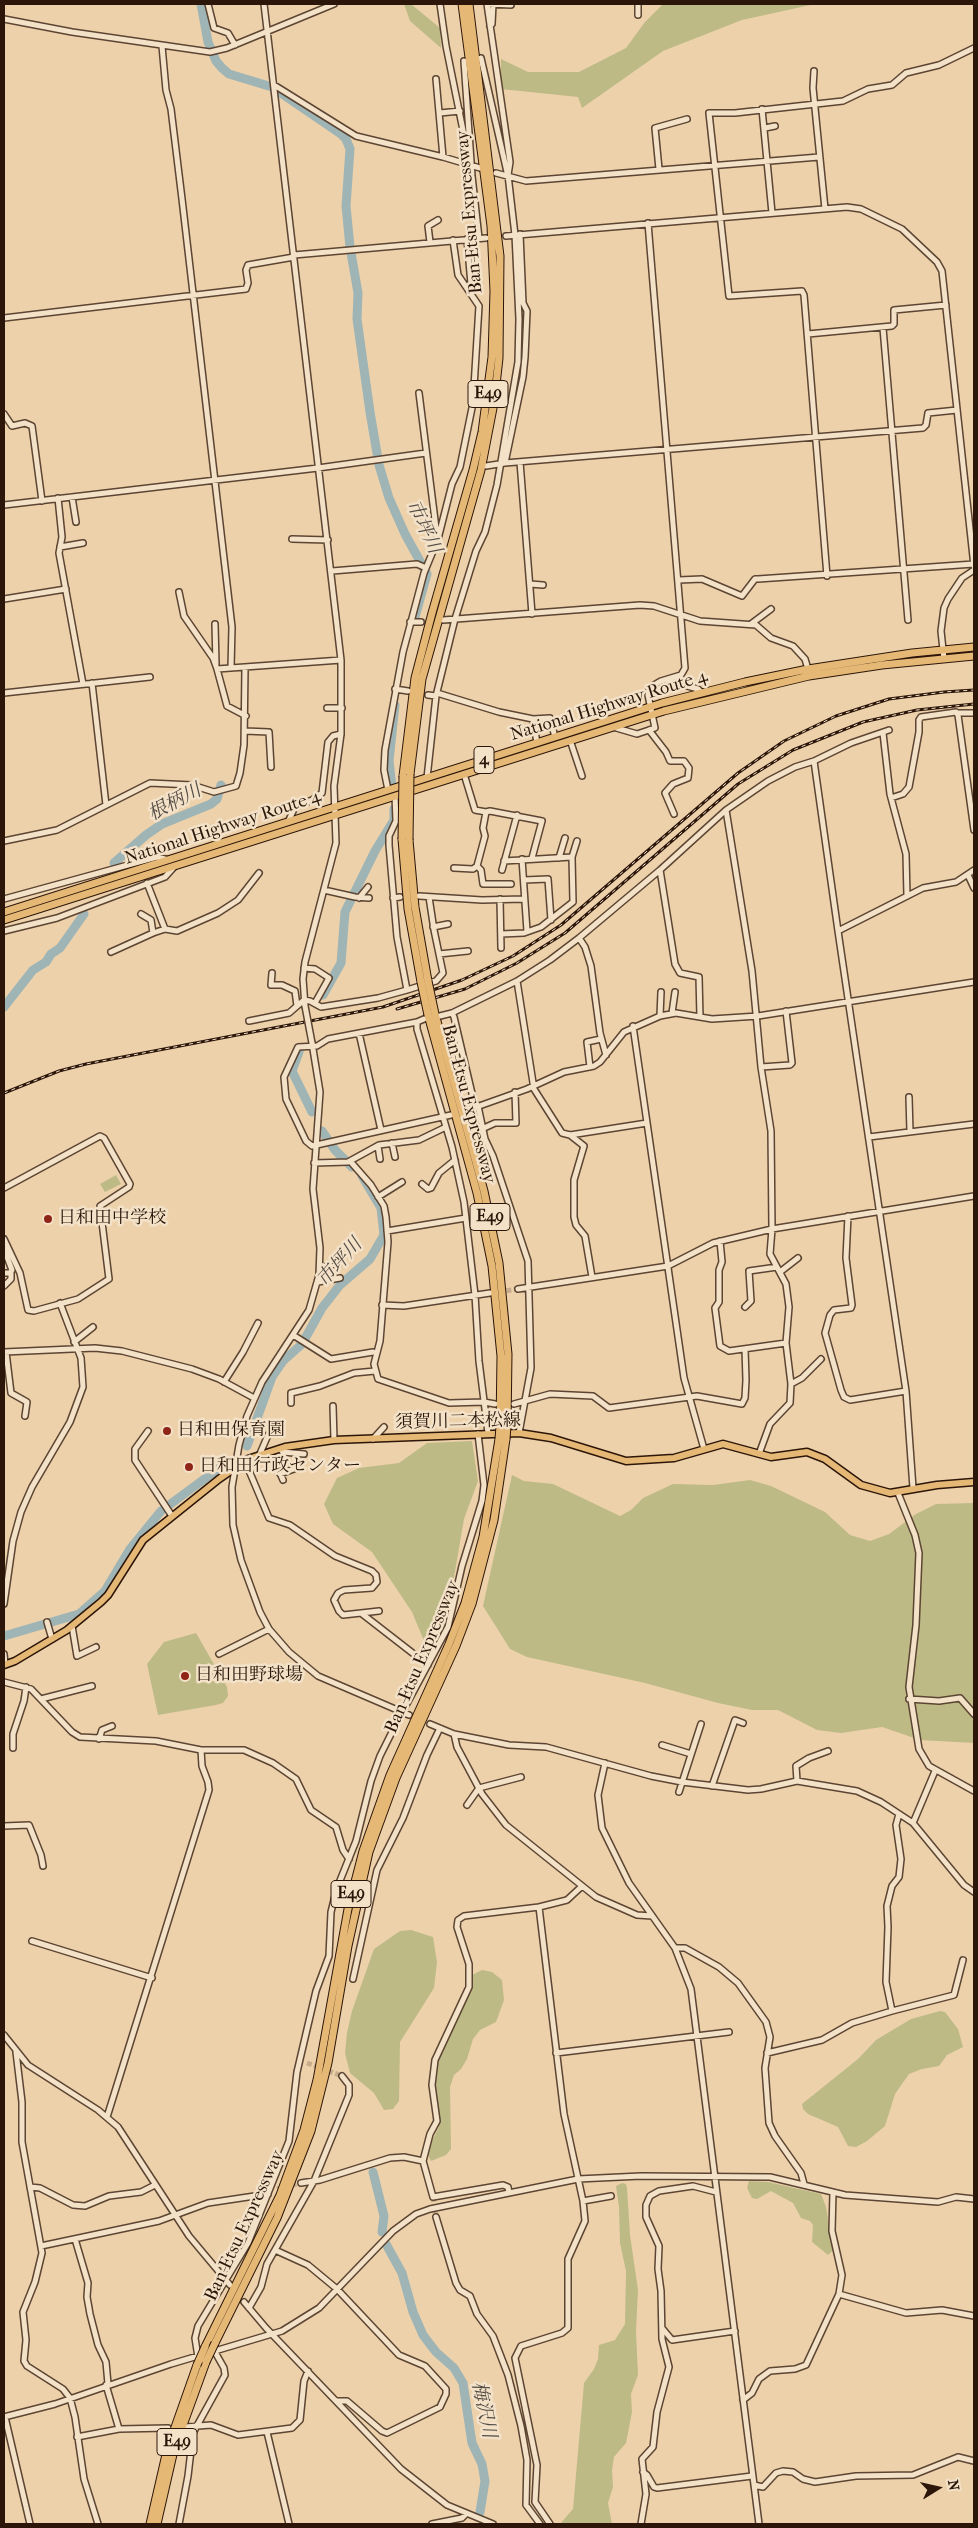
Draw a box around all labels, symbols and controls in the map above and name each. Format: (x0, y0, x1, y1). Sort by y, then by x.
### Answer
street label: Ban-Etsu Expressway (452, 129, 488, 295)
road number: E49 (468, 380, 508, 408)
water label: 市坪川 (401, 496, 445, 558)
street label: National Highway Route 4 (508, 666, 710, 746)
road number: 4 (474, 746, 494, 774)
water label: 根柄川 (144, 780, 206, 826)
street label: National Highway Route 4 (122, 786, 324, 870)
street label: Ban-Etsu Expressway (436, 1022, 500, 1186)
road number: E49 (470, 1204, 510, 1230)
place label: 日和田中学校 (58, 1208, 166, 1230)
marker: 日和田中学校 (42, 1213, 54, 1225)
water label: 市坪川 (312, 1234, 368, 1292)
street label: 須賀川二本松線 (395, 1410, 521, 1434)
place label: 日和田保育園 (177, 1420, 285, 1442)
marker: 日和田保育園 (161, 1425, 173, 1437)
place label: 日和田行政センター (199, 1456, 361, 1478)
marker: 日和田行政センター (183, 1461, 195, 1473)
street label: Ban-Etsu Expressway (381, 1577, 465, 1737)
place label: 日和田野球場 (195, 1665, 303, 1687)
marker: 日和田野球場 (179, 1670, 191, 1682)
road number: E49 (331, 1880, 371, 1908)
street label: Ban-Etsu Expressway (201, 2147, 289, 2305)
water label: 梅沢川 (466, 2380, 500, 2440)
road number: E49 (157, 2428, 197, 2456)
north arrow (913, 2463, 963, 2513)
text: N (944, 2479, 963, 2492)

